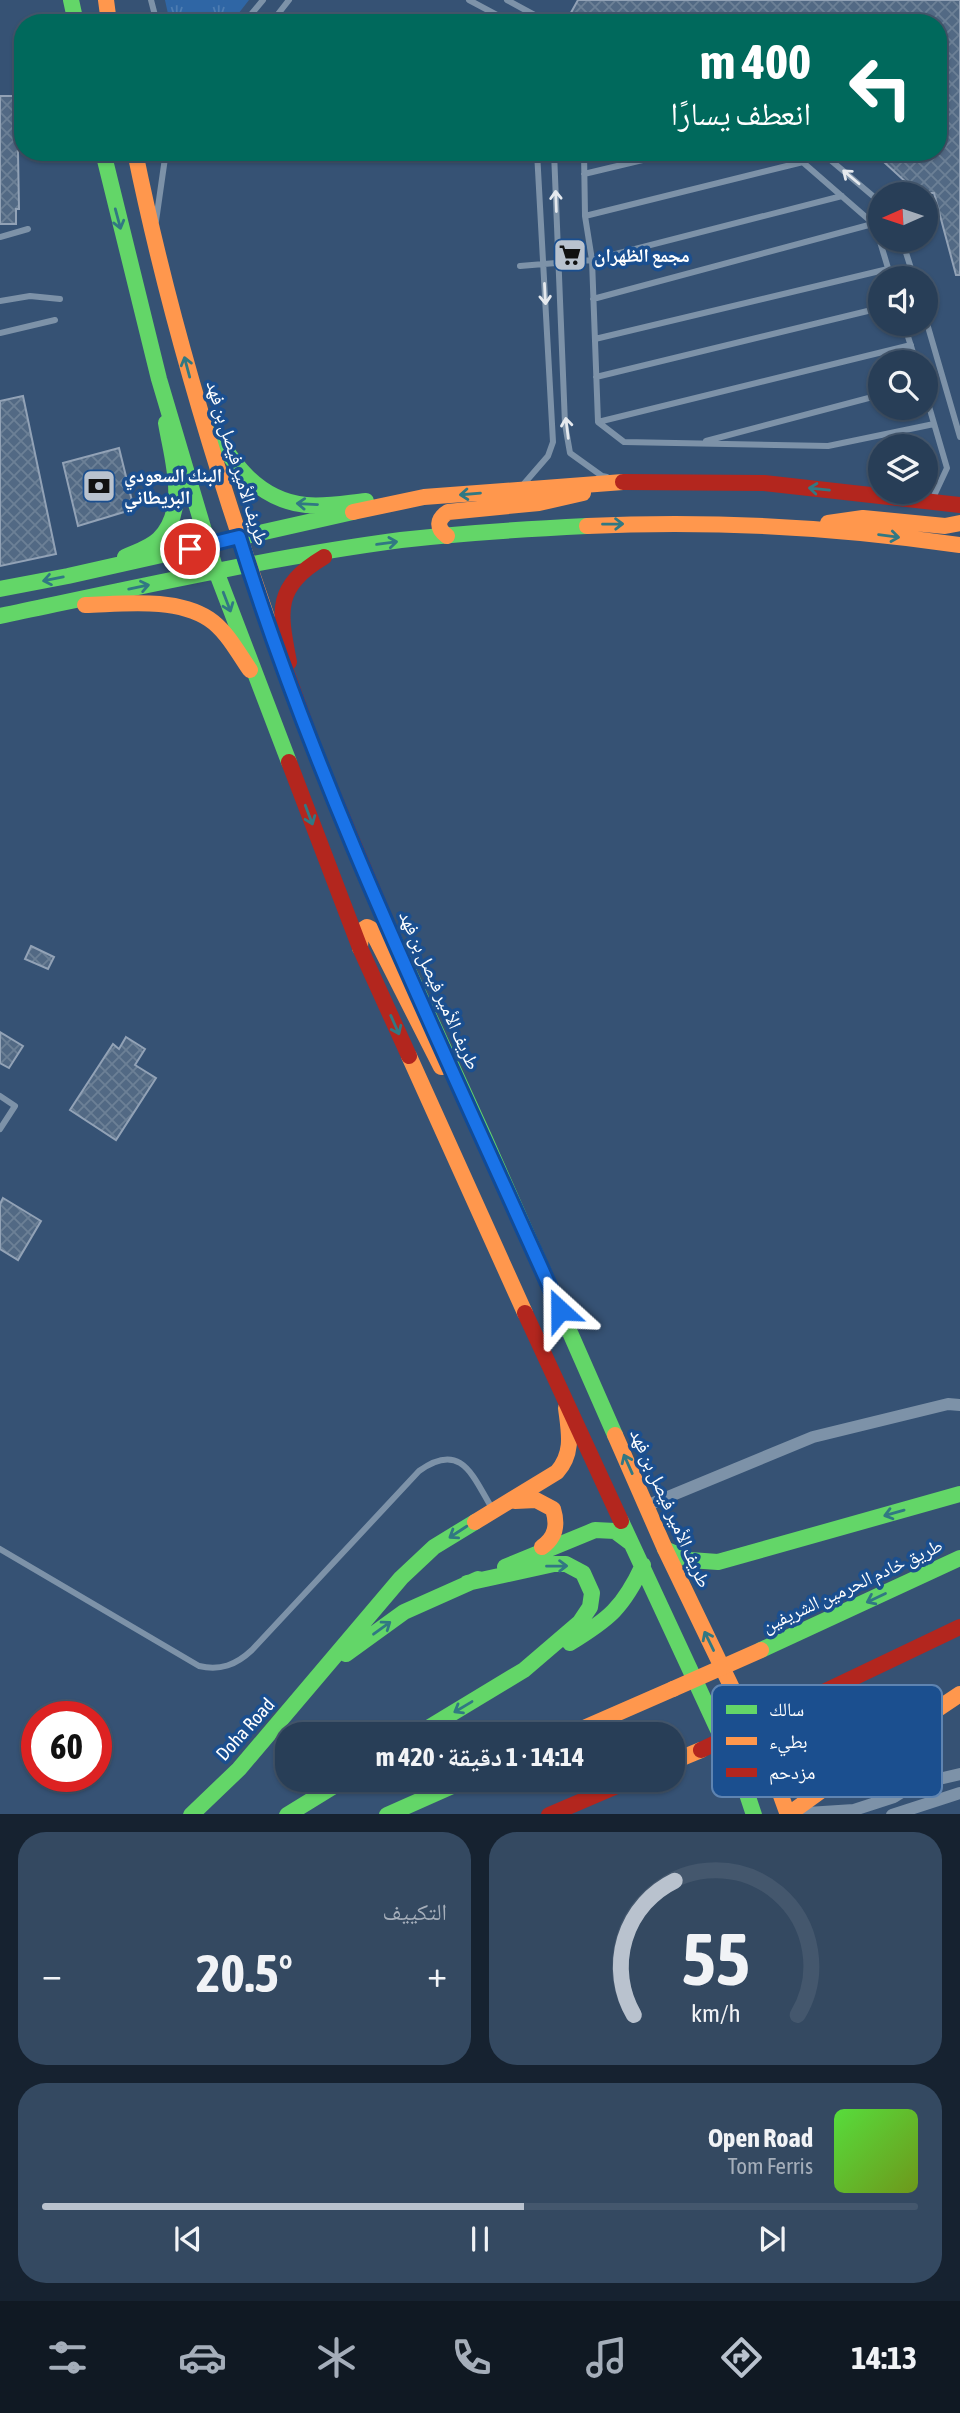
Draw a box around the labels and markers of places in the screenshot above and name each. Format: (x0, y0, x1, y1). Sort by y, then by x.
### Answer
supermarket icon: مجمع الظهران (551, 236, 589, 274)
place label: مجمع الظهران (594, 244, 690, 268)
place label: البنك السعودي البريطاني (124, 464, 222, 513)
bank icon: البنك السعودي البريطاني (80, 467, 118, 505)
pin (160, 519, 220, 579)

